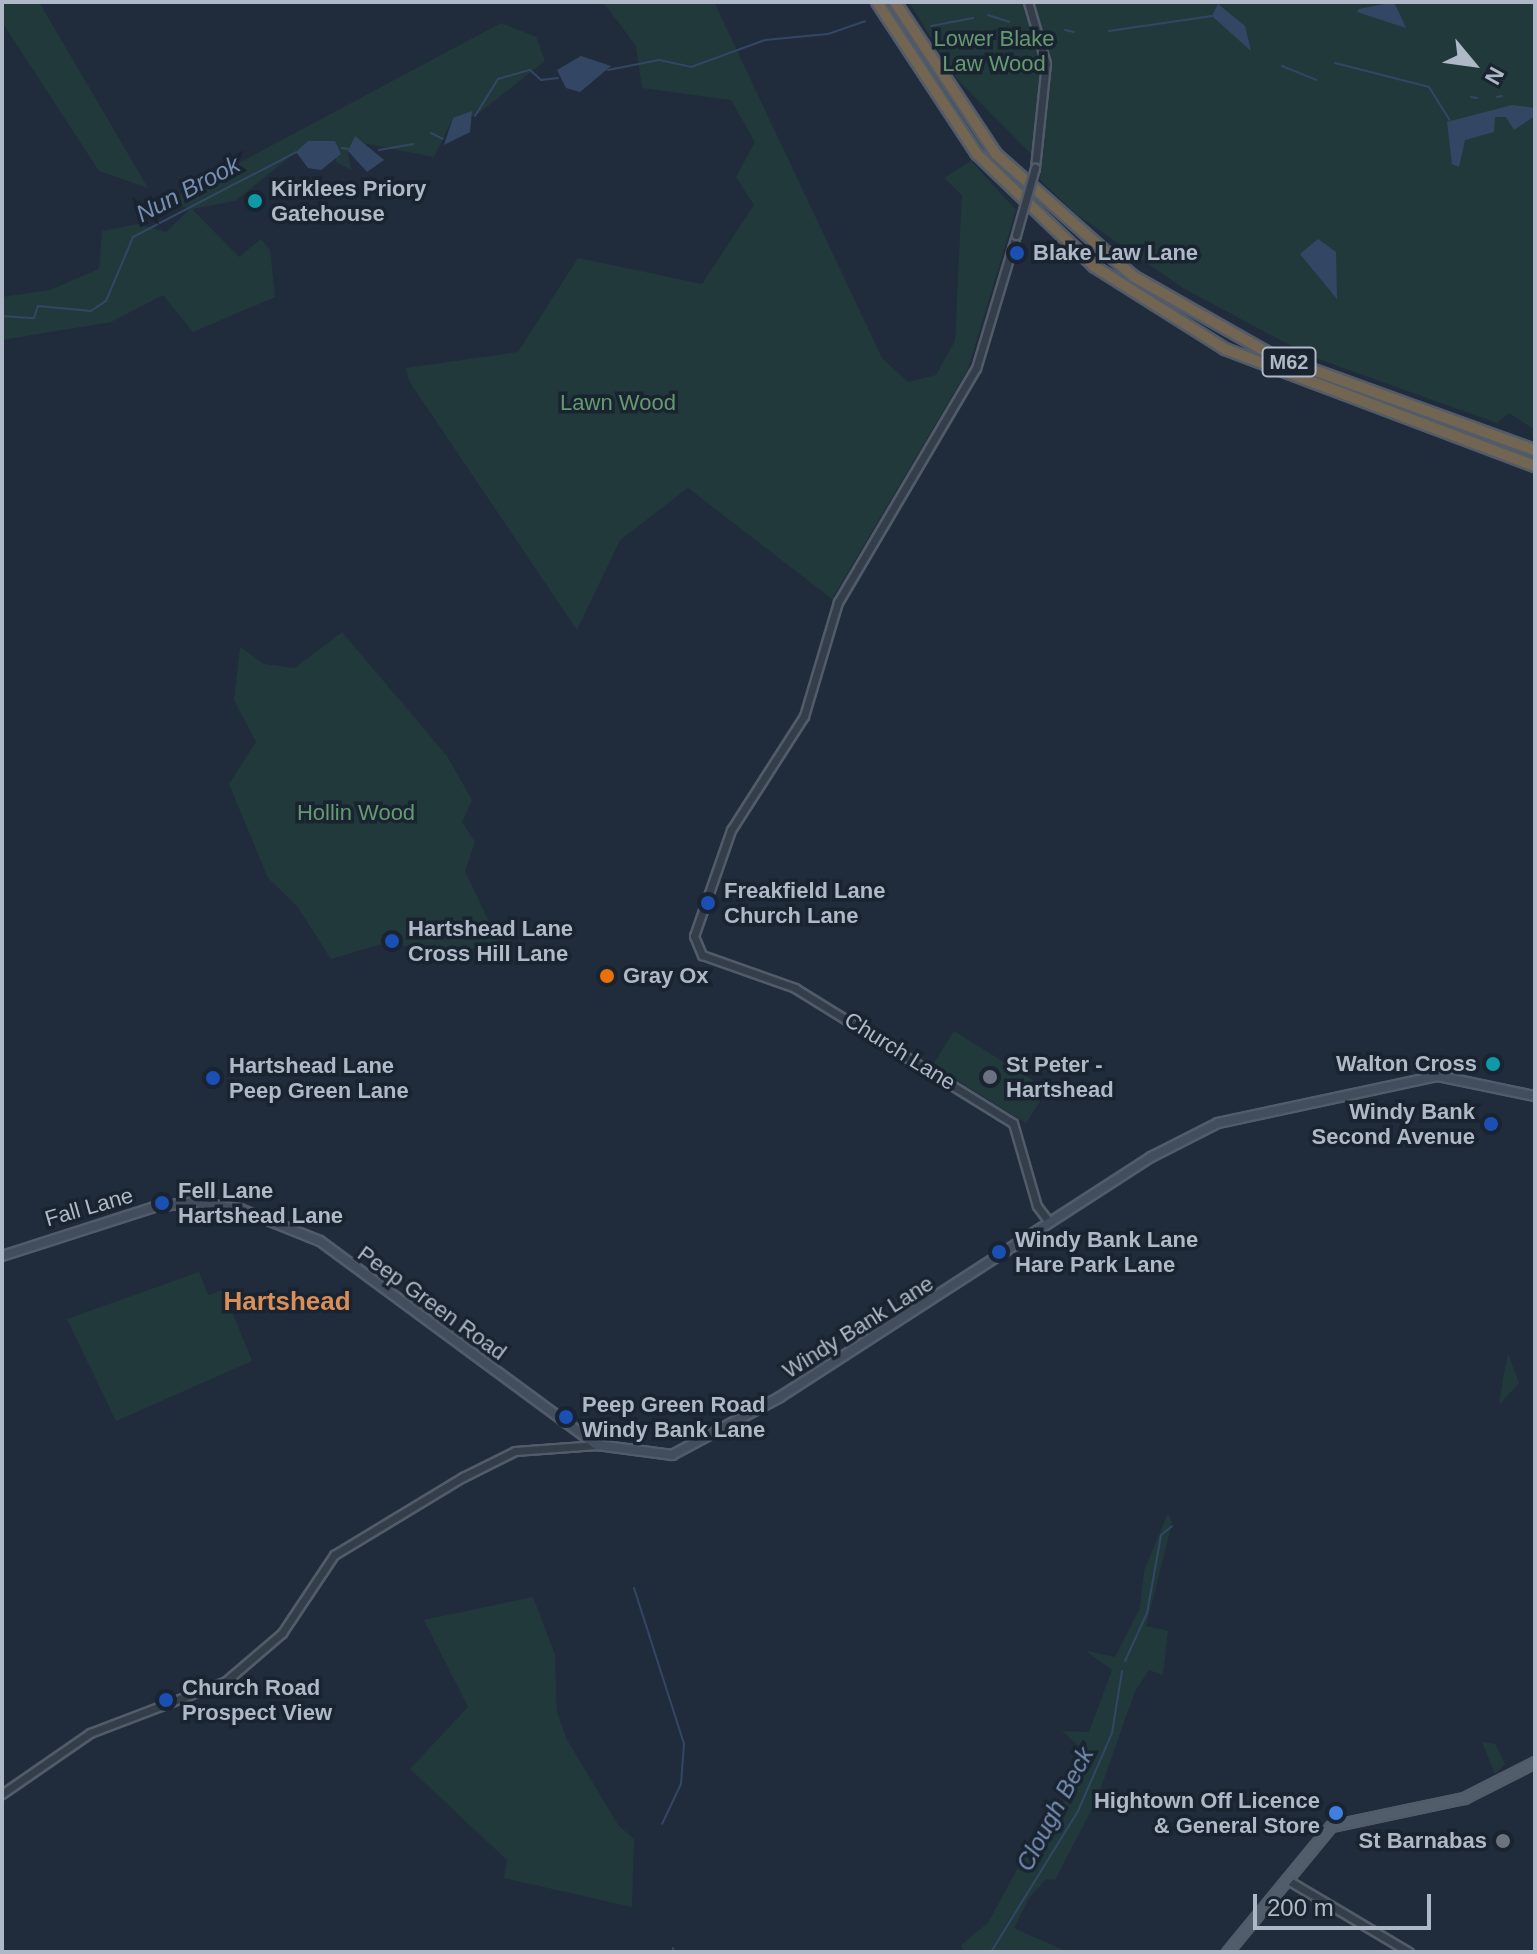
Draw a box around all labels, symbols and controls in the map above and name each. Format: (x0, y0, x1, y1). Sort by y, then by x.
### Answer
north arrow (1433, 24, 1513, 104)
park label: Lower Blake Law Wood (933, 25, 1055, 76)
text: N (1480, 63, 1509, 89)
water label: Nun Brook (131, 150, 245, 228)
place label: Kirklees Priory Gatehouse (271, 175, 426, 226)
marker: Kirklees Priory Gatehouse (246, 192, 264, 210)
place label: Blake Law Lane (1033, 240, 1198, 266)
marker: Blake Law Lane (1008, 244, 1026, 262)
road number: M62 (1261, 346, 1317, 378)
park label: Lawn Wood (560, 390, 676, 416)
park label: Hollin Wood (297, 800, 415, 826)
place label: Freakfield Lane Church Lane (724, 877, 885, 928)
marker: Freakfield Lane Church Lane (699, 894, 717, 912)
place label: Hartshead Lane Cross Hill Lane (408, 915, 573, 966)
marker: Hartshead Lane Cross Hill Lane (383, 932, 401, 950)
place label: Gray Ox (623, 963, 709, 989)
marker: Gray Ox (598, 967, 616, 985)
street label: Church Lane (840, 1006, 960, 1096)
place label: St Peter - Hartshead (1006, 1051, 1114, 1102)
place label: Walton Cross (1336, 1051, 1477, 1077)
place label: Hartshead Lane Peep Green Lane (229, 1052, 409, 1104)
marker: Walton Cross (1484, 1055, 1502, 1073)
marker: St Peter - Hartshead (981, 1068, 999, 1086)
marker: Hartshead Lane Peep Green Lane (204, 1069, 222, 1087)
place label: Windy Bank Second Avenue (1311, 1098, 1475, 1150)
marker: Windy Bank Second Avenue (1482, 1115, 1500, 1133)
place label: Fell Lane Hartshead Lane (178, 1177, 343, 1228)
street label: Fall Lane (42, 1182, 136, 1232)
marker: Fell Lane Hartshead Lane (153, 1194, 171, 1212)
place label: Windy Bank Lane Hare Park Lane (1015, 1226, 1198, 1278)
street label: Peep Green Road (353, 1240, 511, 1366)
marker: Windy Bank Lane Hare Park Lane (990, 1243, 1008, 1261)
street label: Windy Bank Lane (778, 1270, 938, 1384)
district label: Hartshead (223, 1286, 351, 1318)
place label: Peep Green Road Windy Bank Lane (582, 1391, 765, 1442)
marker: Peep Green Road Windy Bank Lane (557, 1408, 575, 1426)
place label: Church Road Prospect View (182, 1674, 332, 1726)
marker: Church Road Prospect View (157, 1691, 175, 1709)
water label: Clough Beck (1010, 1742, 1100, 1876)
place label: Hightown Off Licence & General Store (1094, 1787, 1320, 1838)
marker: Hightown Off Licence & General Store (1327, 1804, 1345, 1822)
place label: St Barnabas (1359, 1828, 1487, 1854)
marker: St Barnabas (1494, 1832, 1512, 1850)
scale bar (1257, 1878, 1435, 1928)
text: 200 m (1267, 1894, 1334, 1921)

